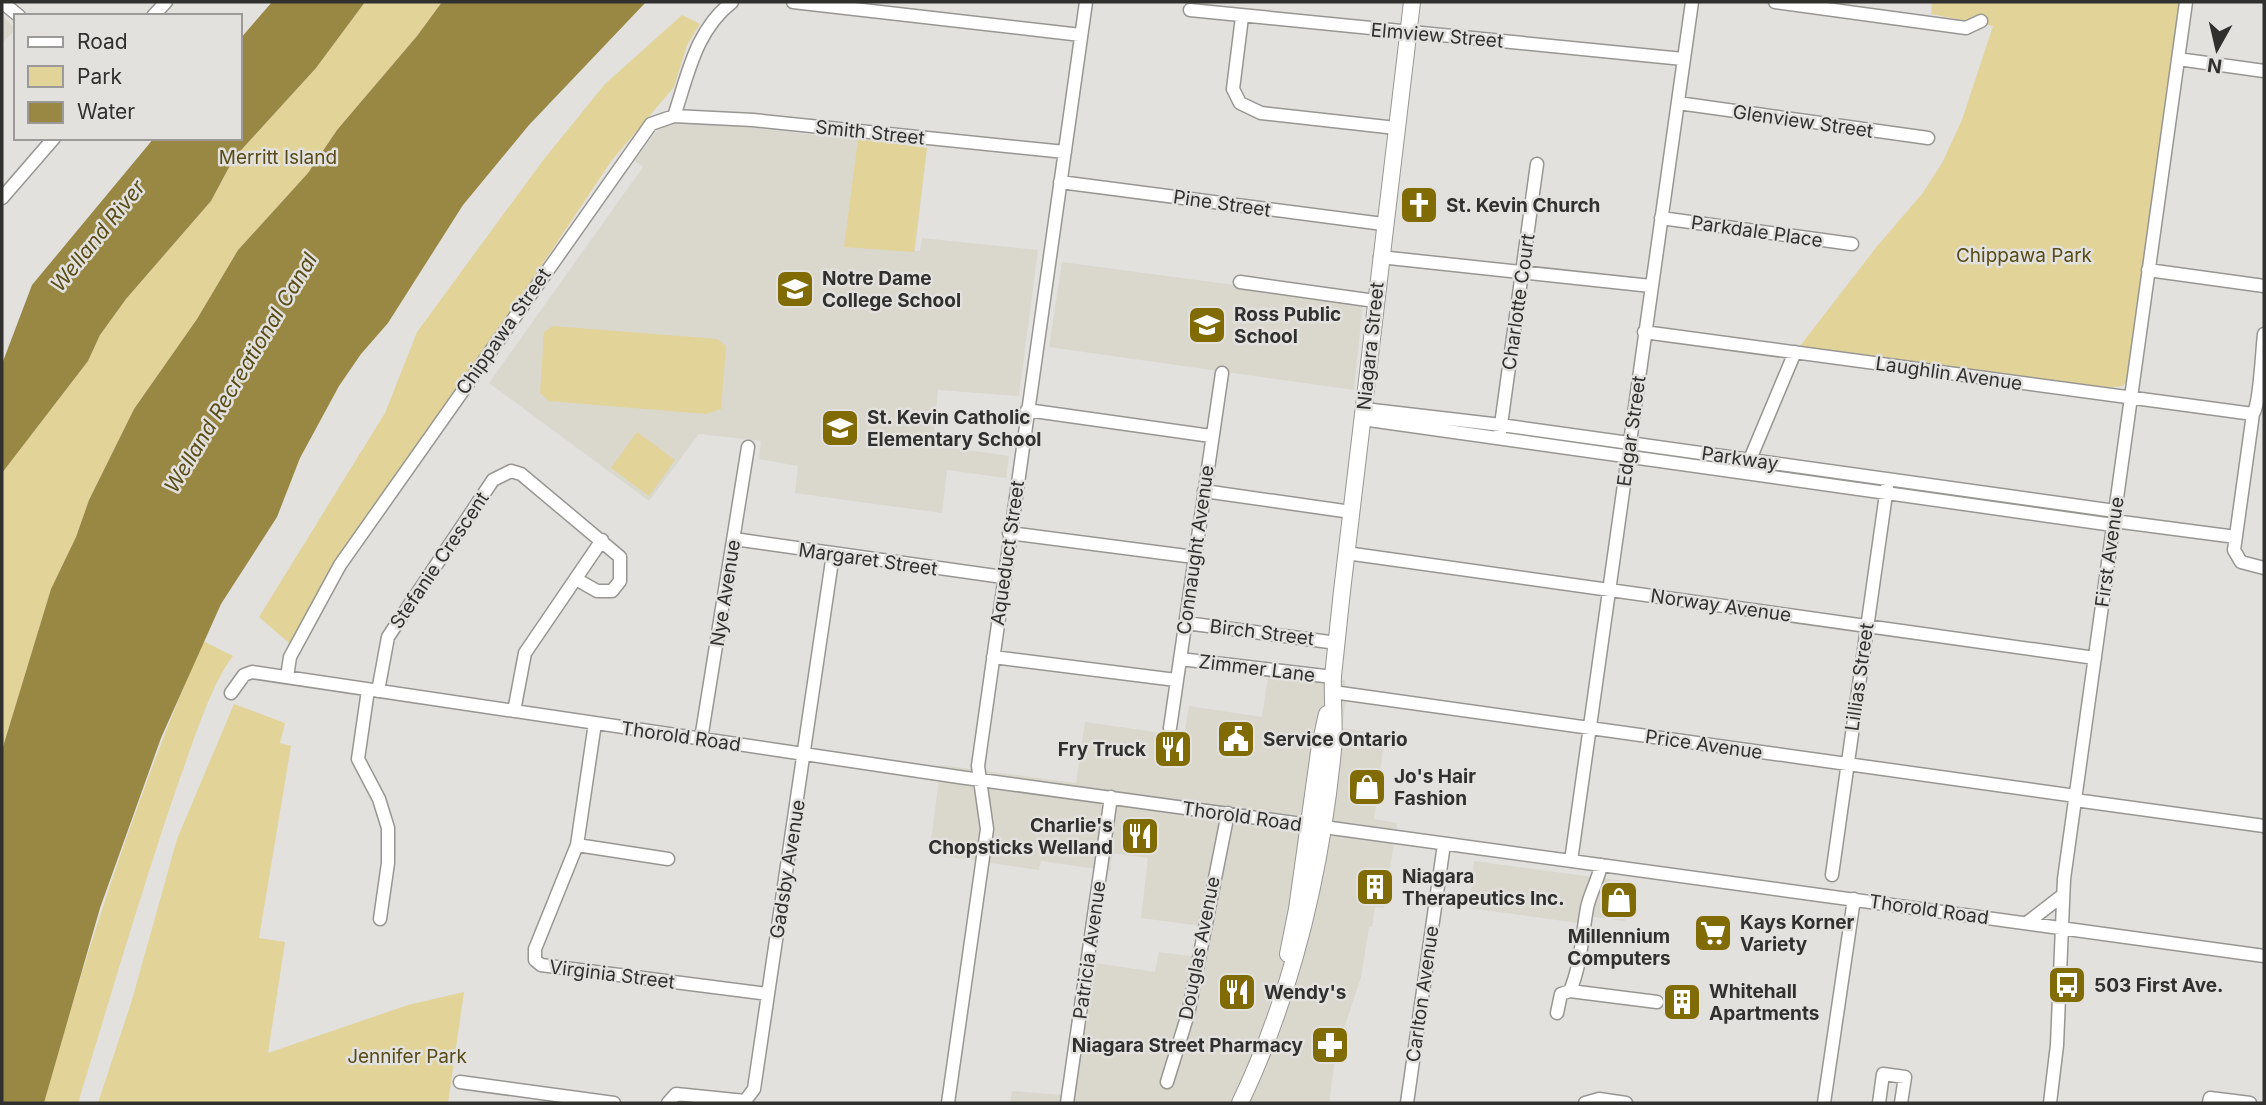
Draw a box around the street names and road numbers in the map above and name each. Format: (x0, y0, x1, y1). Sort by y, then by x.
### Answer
street label: Elmview Street (1370, 18, 1504, 53)
street label: Glenview Street (1731, 100, 1875, 143)
street label: Smith Street (814, 115, 926, 150)
street label: Pine Street (1172, 185, 1272, 222)
street label: Parkdale Place (1690, 211, 1824, 252)
street label: Charlotte Court (1498, 232, 1539, 372)
street label: Chippawa Street (451, 264, 556, 399)
street label: Niagara Street (1352, 281, 1389, 411)
street label: Laughlin Avenue (1874, 352, 2024, 395)
street label: Edgar Street (1612, 374, 1651, 488)
street label: Parkway (1700, 442, 1780, 475)
street label: Connaught Avenue (1172, 464, 1219, 636)
street label: Aqueduct Street (986, 479, 1029, 627)
street label: Stefanie Crescent (385, 487, 494, 633)
street label: First Avenue (2090, 495, 2129, 609)
street label: Nye Avenue (706, 538, 745, 648)
street label: Margaret Street (797, 538, 939, 581)
street label: Norway Avenue (1649, 584, 1793, 627)
street label: Birch Street (1208, 615, 1315, 650)
street label: Lillias Street (1841, 622, 1878, 733)
street label: Zimmer Lane (1197, 650, 1316, 687)
street label: Thorold Road (620, 717, 742, 756)
street label: Price Avenue (1644, 725, 1764, 764)
street label: Thorold Road (1181, 797, 1303, 836)
street label: Gadsby Avenue (765, 798, 810, 940)
street label: Douglas Avenue (1174, 875, 1225, 1022)
street label: Patricia Avenue (1068, 880, 1111, 1021)
street label: Thorold Road (1868, 890, 1990, 929)
street label: Carlton Avenue (1402, 924, 1443, 1064)
street label: Virginia Street (548, 955, 676, 994)

